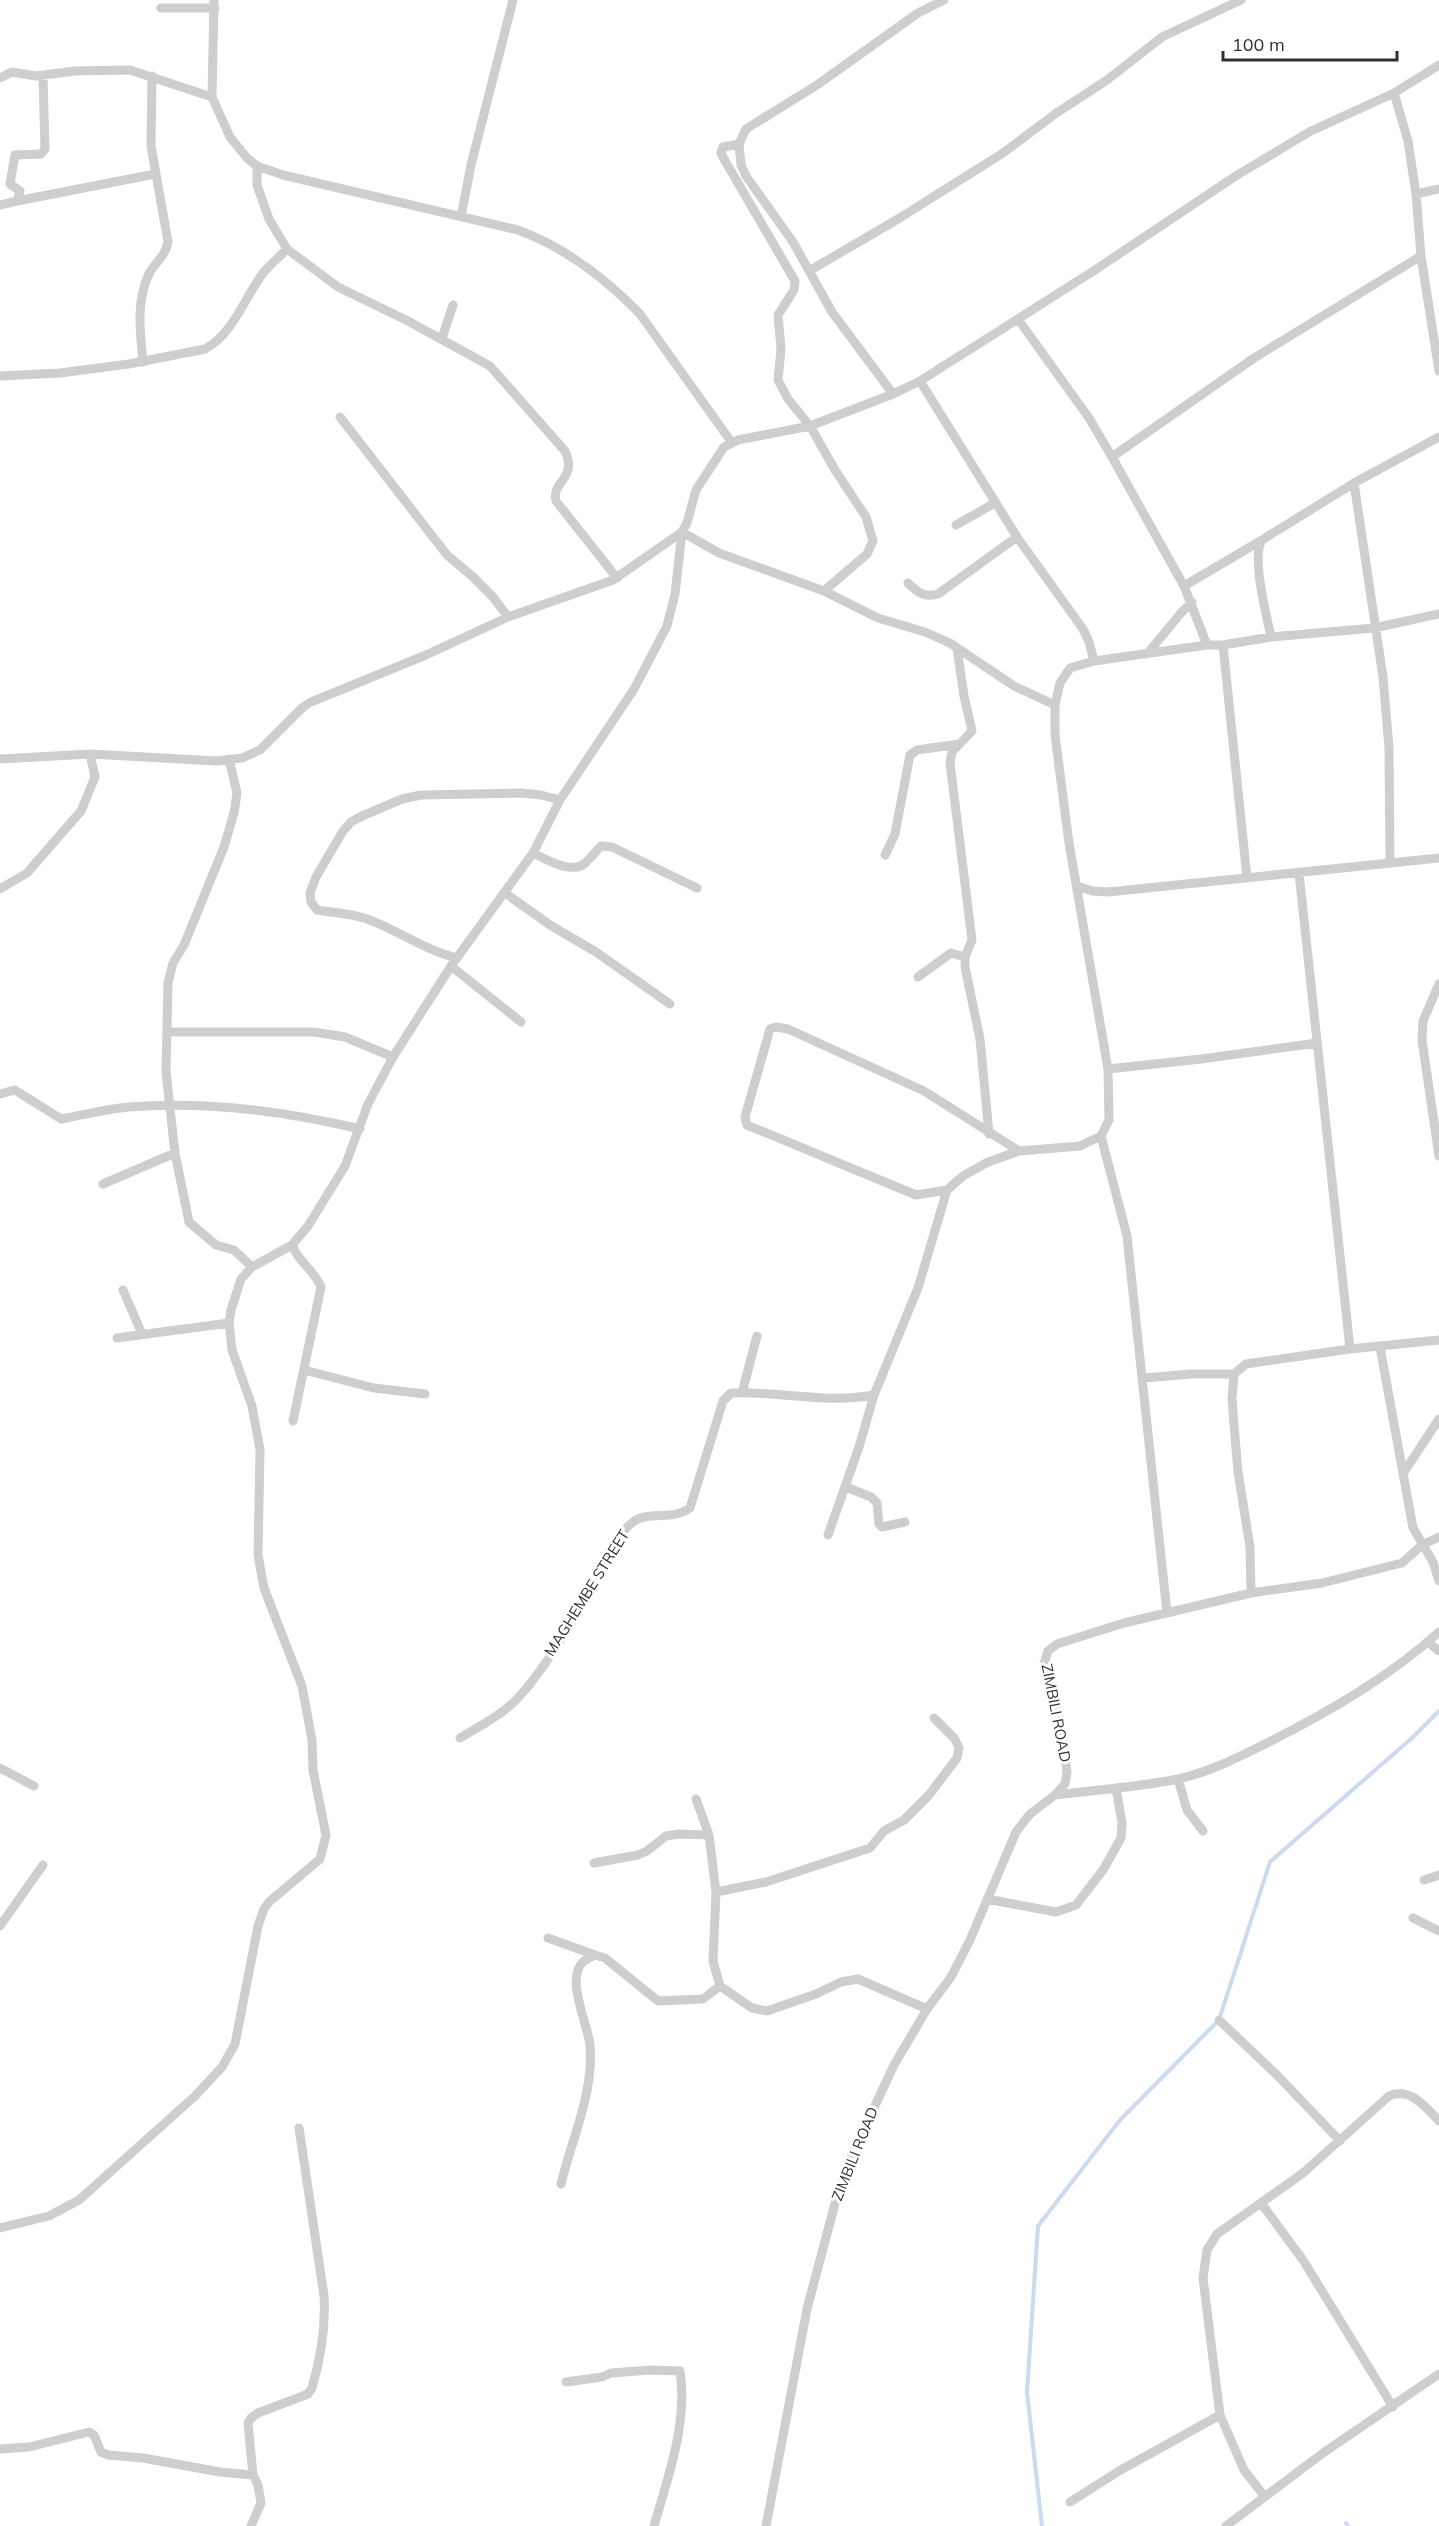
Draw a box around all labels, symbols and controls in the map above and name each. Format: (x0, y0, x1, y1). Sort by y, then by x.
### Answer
scale bar (1223, 24, 1397, 62)
text: 100 m (1232, 33, 1285, 56)
street label: MAGHEMBE STREET (540, 1526, 633, 1660)
street label: ZIMBILI ROAD (1038, 1662, 1075, 1764)
street label: ZIMBILI ROAD (827, 2104, 882, 2204)

